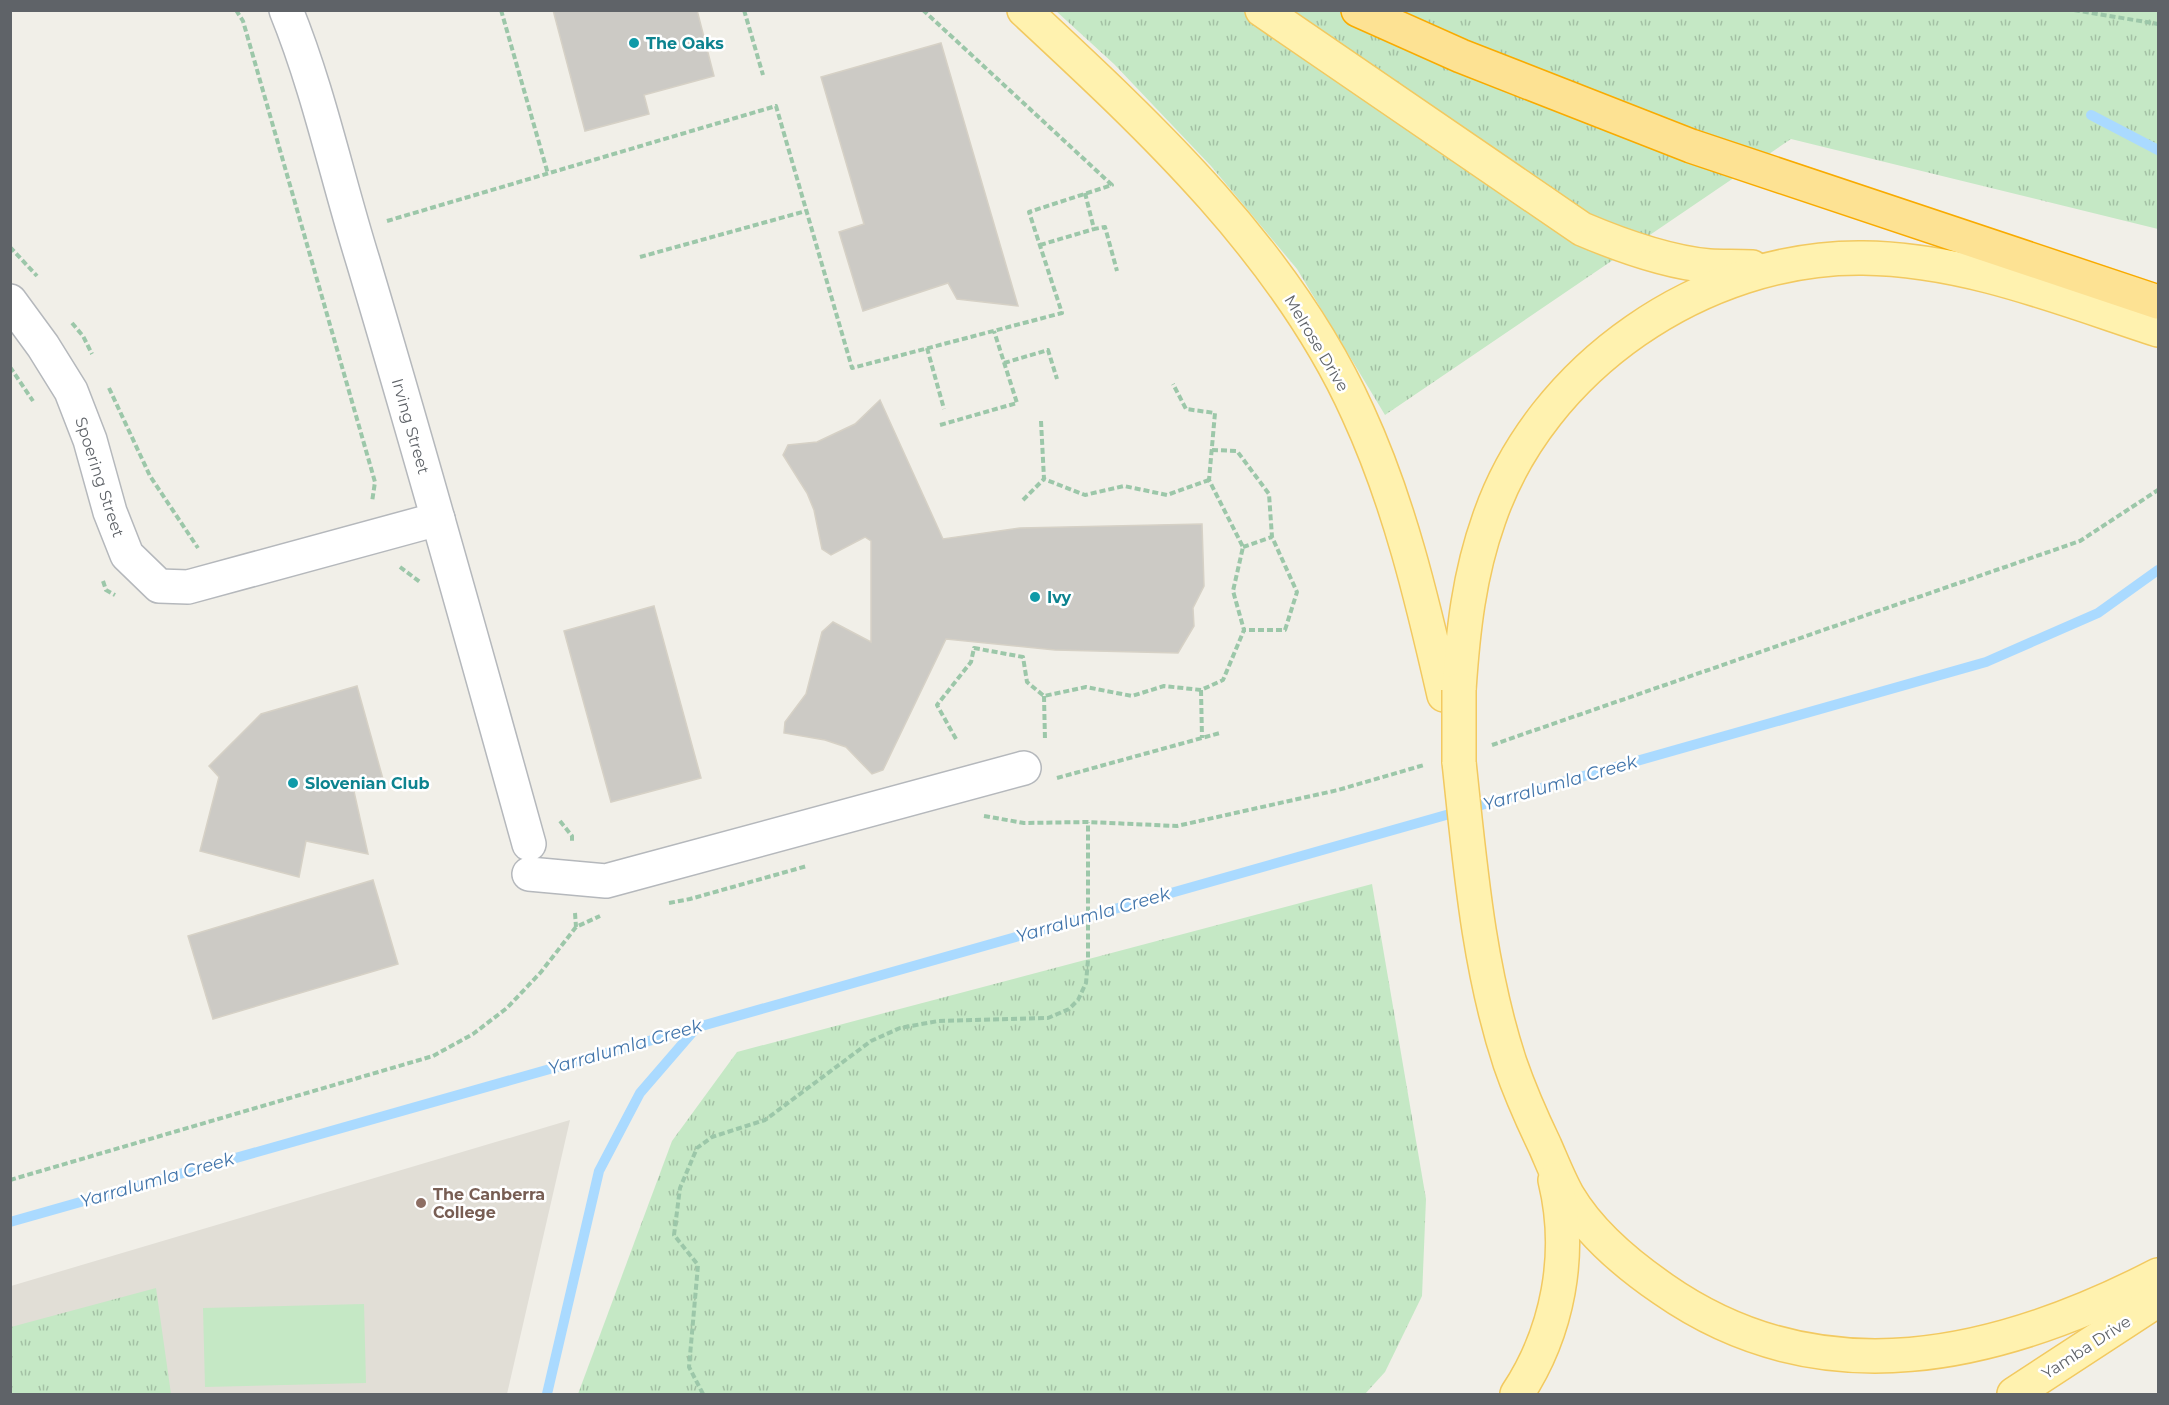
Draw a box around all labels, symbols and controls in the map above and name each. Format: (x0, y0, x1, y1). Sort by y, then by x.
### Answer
place label: The Oaks (646, 34, 724, 53)
marker: The Oaks (627, 36, 641, 50)
street label: Melrose Drive (1280, 292, 1353, 395)
street label: Irving Street (388, 376, 433, 477)
street label: Spoering Street (71, 415, 128, 540)
place label: Ivy (1047, 588, 1072, 607)
marker: Ivy (1028, 590, 1042, 604)
water label: Yarralumla Creek (1480, 750, 1641, 816)
place label: Slovenian Club (305, 774, 429, 793)
marker: Slovenian Club (286, 776, 300, 790)
water label: Yarralumla Creek (1013, 882, 1174, 948)
water label: Yarralumla Creek (545, 1014, 706, 1080)
water label: Yarralumla Creek (77, 1147, 238, 1213)
place label: The Canberra College (433, 1185, 545, 1222)
marker: The Canberra College (414, 1196, 428, 1210)
street label: Yamba Drive (2038, 1312, 2134, 1383)

